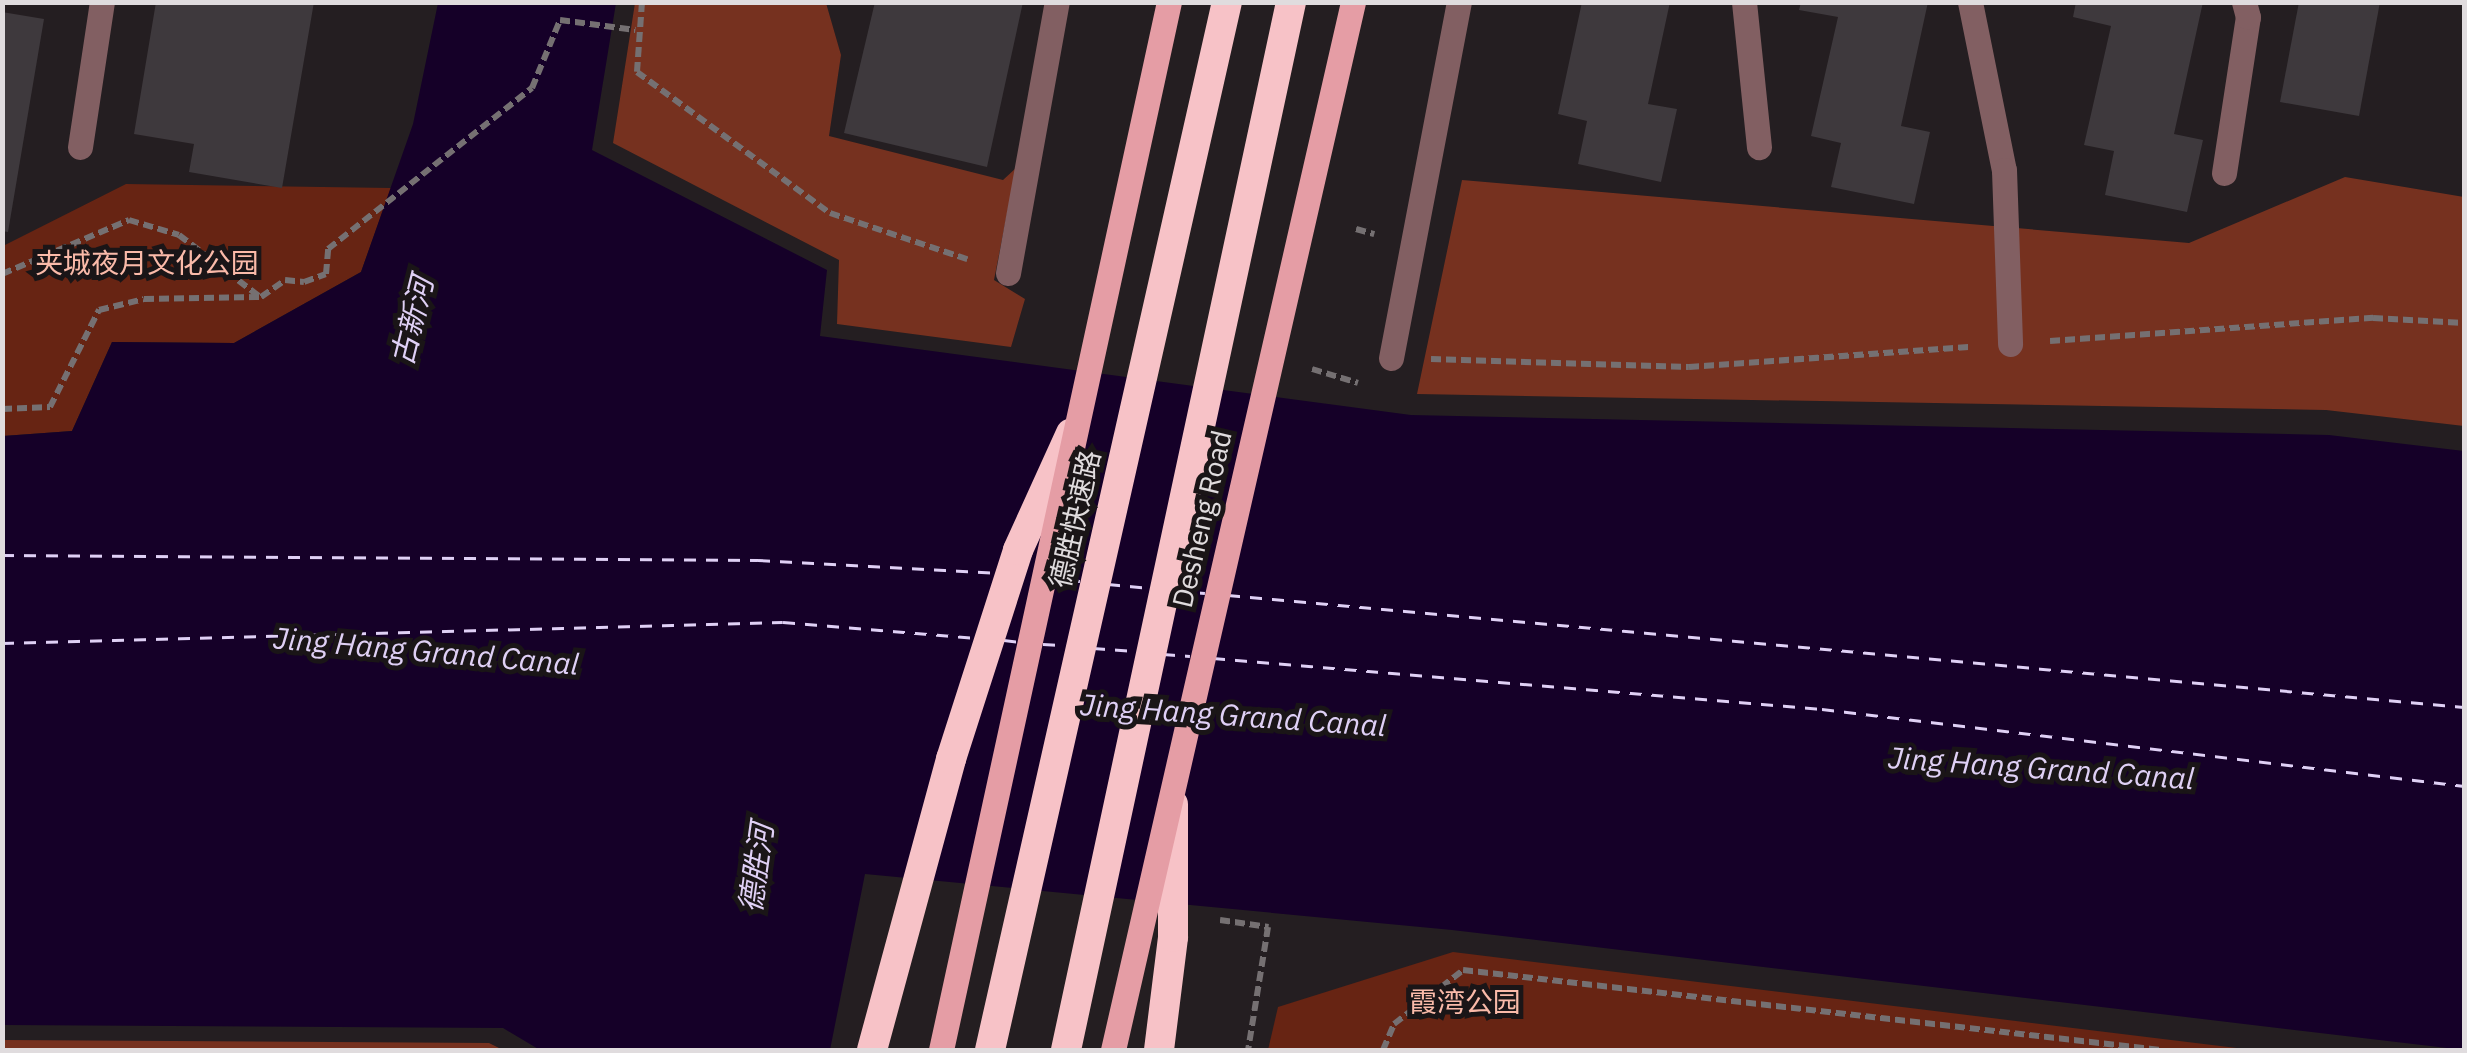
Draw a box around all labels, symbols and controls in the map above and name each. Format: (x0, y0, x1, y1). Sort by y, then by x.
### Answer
park label: 夹城夜月文化公园 (35, 246, 259, 280)
water label: 古新河 (384, 273, 440, 369)
street label: Desheng Road (1165, 427, 1239, 611)
street label: 德胜快速路 (1043, 447, 1107, 591)
water label: Jing Hang Grand Canal (272, 620, 580, 682)
water label: Jing Hang Grand Canal (1079, 686, 1387, 744)
water label: Jing Hang Grand Canal (1887, 739, 2195, 797)
water label: 德胜河 (732, 821, 780, 915)
park label: 霞湾公园 (1409, 985, 1521, 1019)

